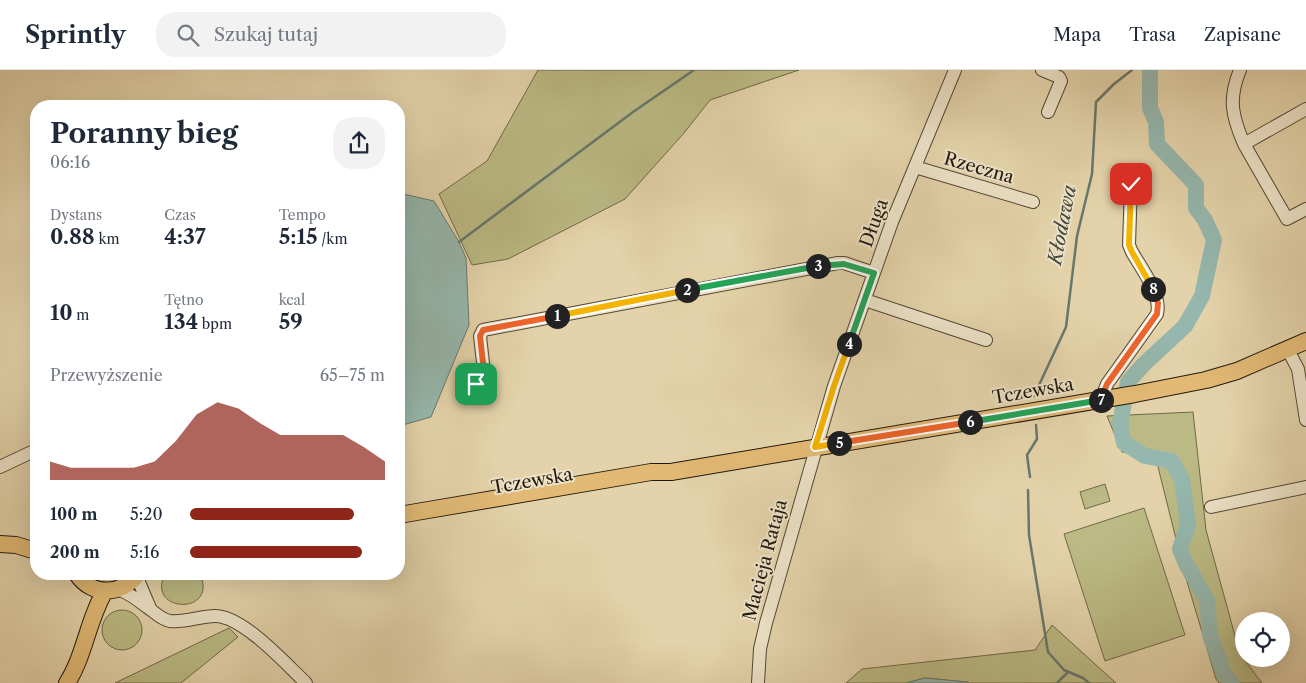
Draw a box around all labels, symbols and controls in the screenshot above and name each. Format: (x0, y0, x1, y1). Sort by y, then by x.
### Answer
search box (156, 12, 506, 57)
text: Sprintly (25, 20, 126, 49)
icon: search (174, 21, 202, 49)
text: Szukaj tutaj (214, 23, 318, 46)
text: Mapa (1053, 24, 1101, 46)
text: Trasa (1129, 24, 1176, 46)
text: Zapisane (1204, 24, 1281, 46)
text: Poranny bieg (50, 116, 238, 150)
button: share (333, 117, 385, 169)
street label: Rzeczna (941, 148, 1017, 189)
text: 06:16 (50, 152, 90, 172)
pin (1110, 163, 1152, 205)
icon: check (1117, 170, 1145, 198)
water label: Kłodawa (1043, 183, 1081, 269)
street label: Długa (855, 195, 893, 250)
text: Dystans (50, 206, 102, 224)
text: Czas (164, 206, 196, 224)
text: Tempo (279, 206, 326, 224)
text: 0.88 (50, 224, 95, 249)
text: 4:37 (164, 224, 206, 249)
text: 5:15 (279, 224, 318, 249)
text: km (95, 230, 120, 248)
text: /km (318, 230, 347, 248)
pin: 3 (806, 254, 830, 278)
text: 3 (815, 257, 822, 275)
pin: 8 (1140, 276, 1166, 302)
pin: 2 (674, 278, 700, 302)
text: 8 (1149, 280, 1158, 298)
text: 2 (683, 281, 692, 299)
text: Tętno (164, 291, 204, 309)
text: kcal (279, 291, 305, 309)
text: 10 (50, 300, 73, 325)
pin: 1 (544, 304, 570, 328)
text: m (73, 306, 89, 324)
text: 1 (554, 307, 561, 325)
text: 134 (164, 309, 198, 334)
text: 59 (279, 309, 303, 334)
text: bpm (198, 315, 232, 333)
pin: 4 (836, 332, 862, 356)
text: 4 (845, 335, 854, 353)
pin (455, 363, 497, 405)
text: Przewyższenie (50, 365, 163, 385)
text: 65–75 m (320, 365, 385, 385)
icon: arrive (462, 370, 490, 398)
street label: Tczewska (991, 373, 1076, 409)
pin: 7 (1088, 388, 1114, 412)
text: 7 (1098, 391, 1105, 409)
pin: 6 (958, 410, 982, 434)
text: 6 (966, 413, 975, 431)
pin: 5 (826, 430, 852, 456)
text: 5 (836, 434, 843, 452)
street label: Tczewska (490, 463, 575, 499)
street label: Macieja Rataja (738, 496, 792, 623)
text: 100 m (50, 504, 97, 524)
text: 5:20 (130, 504, 163, 524)
text: 200 m (50, 542, 100, 562)
text: 5:16 (130, 542, 159, 562)
map controls (1235, 612, 1290, 667)
button: locate (1235, 612, 1290, 667)

